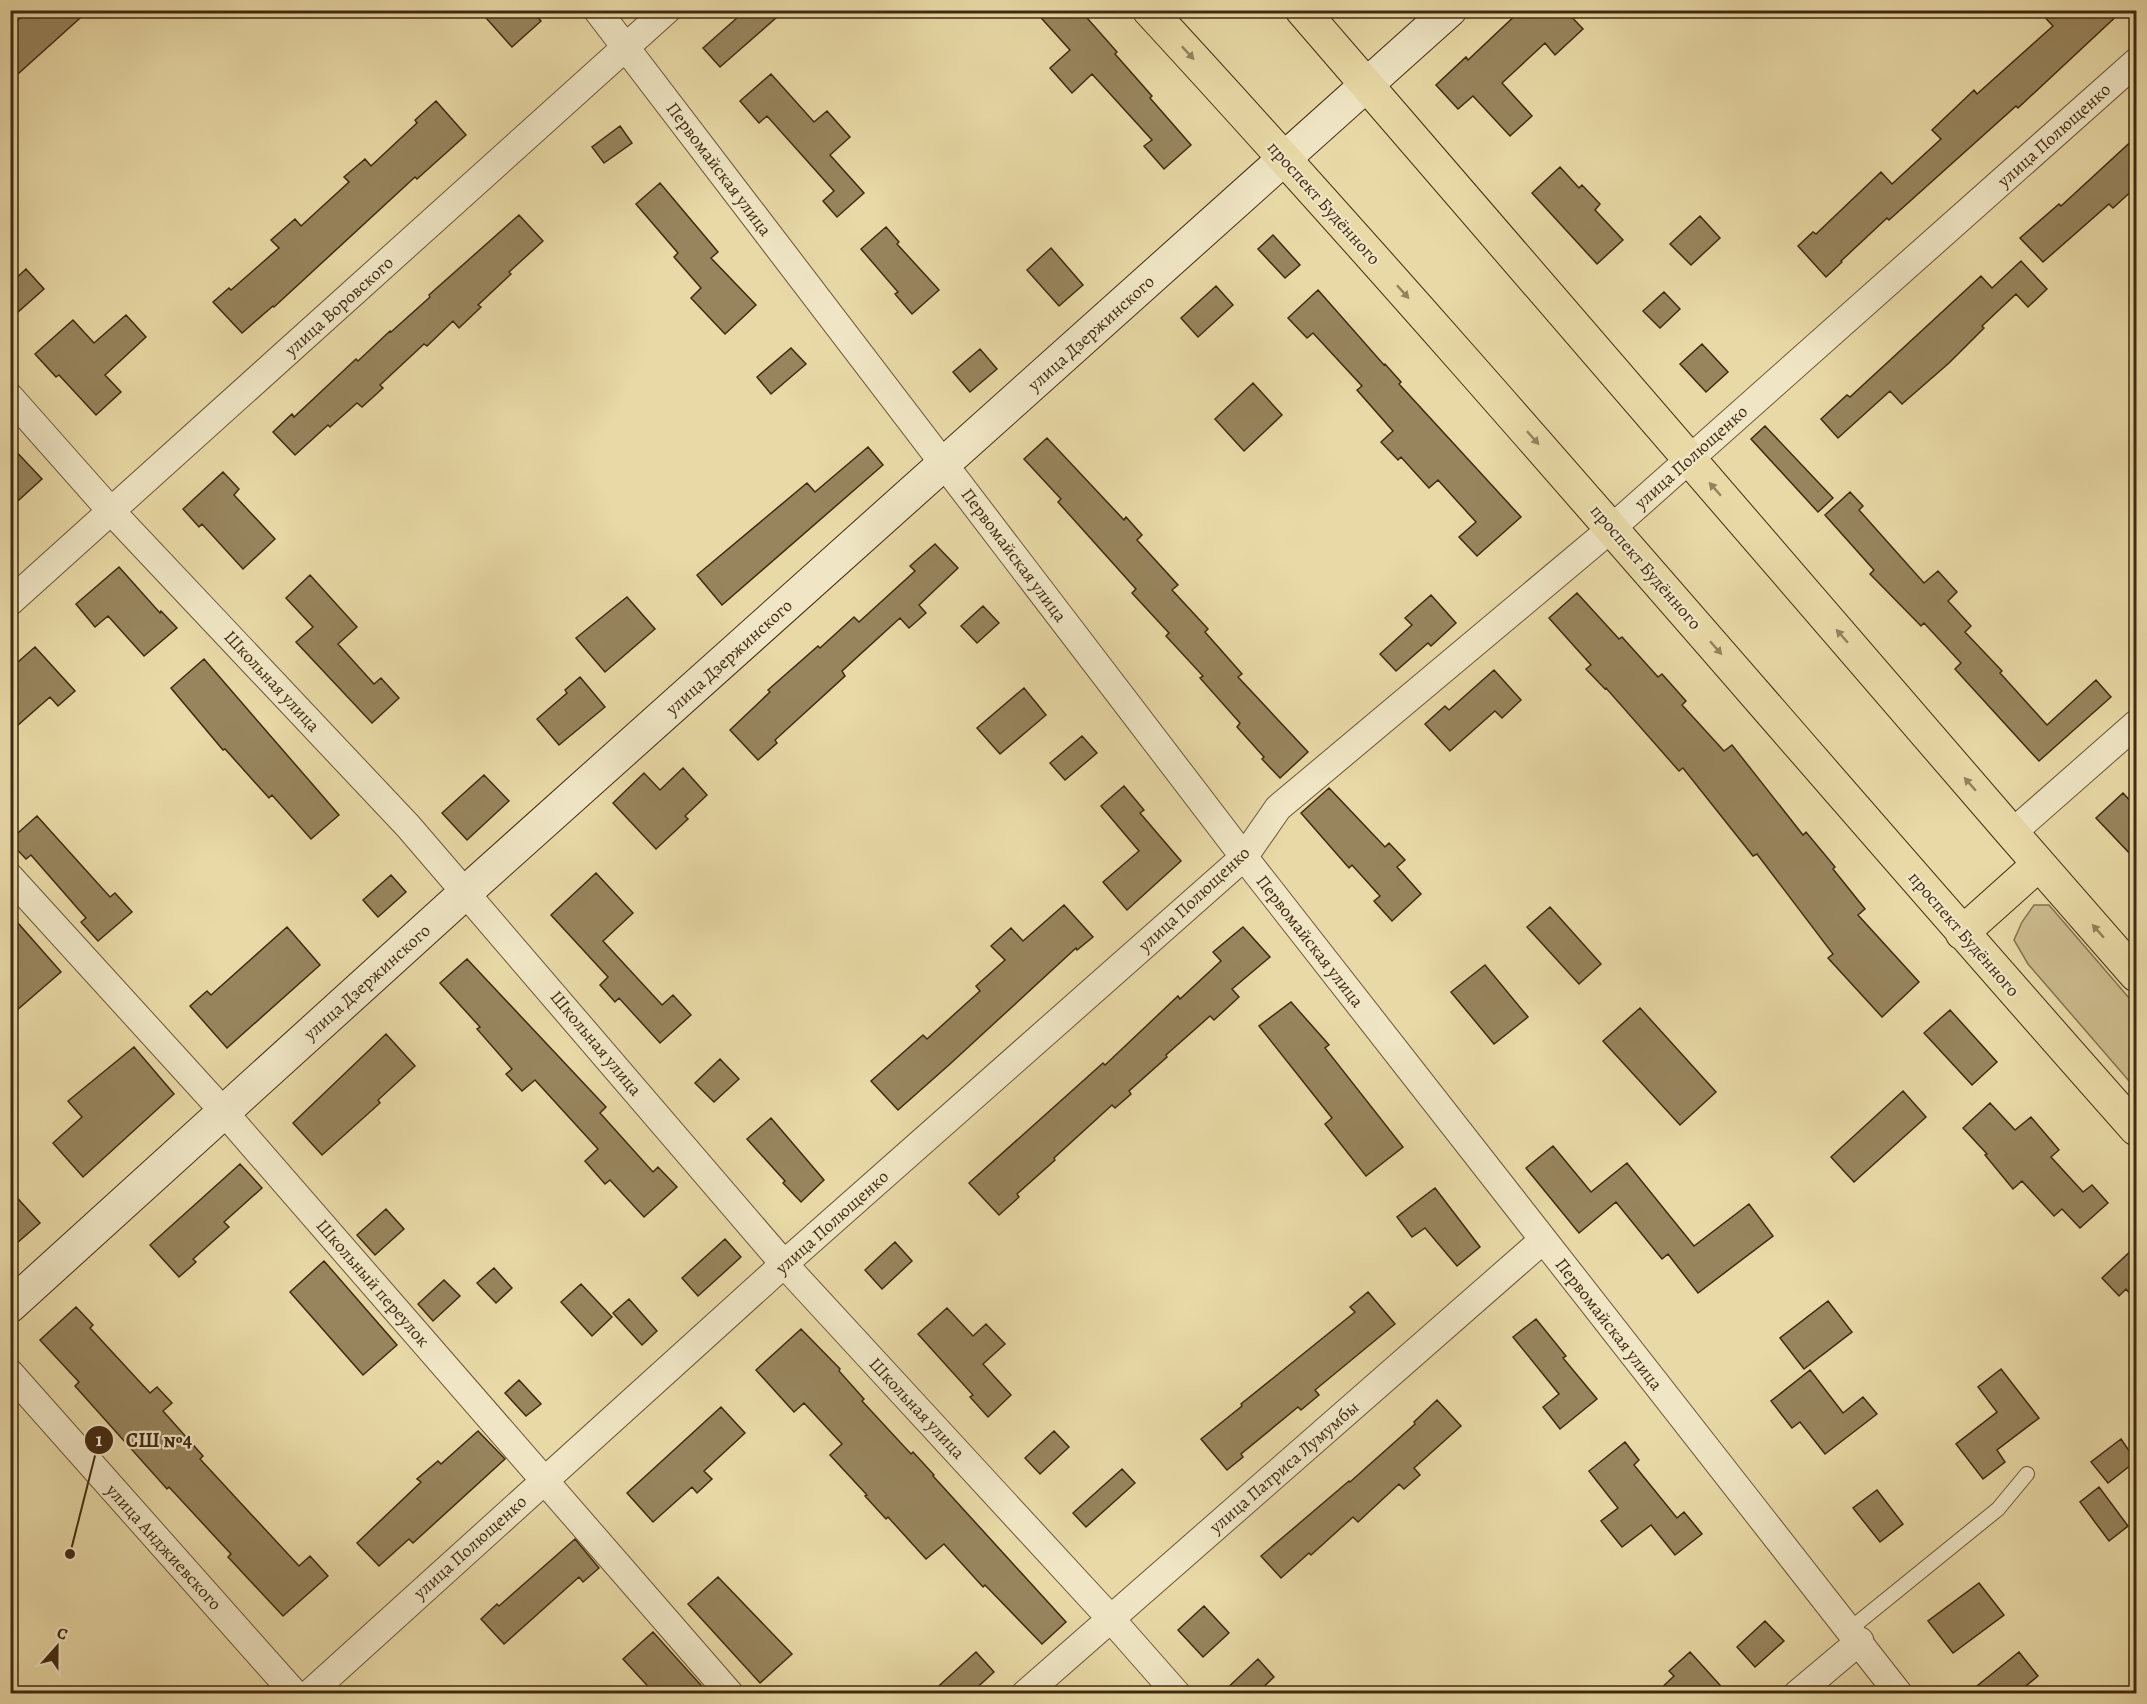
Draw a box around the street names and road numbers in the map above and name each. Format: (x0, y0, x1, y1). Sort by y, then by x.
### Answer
street label: улица Полющенко (1991, 78, 2116, 193)
street label: Первомайская улица (661, 97, 778, 241)
street label: проспект Будённого (1262, 136, 1386, 270)
street label: улица Воровского (279, 251, 399, 362)
street label: улица Дзержинского (1022, 270, 1160, 397)
street label: улица Полющенко (1628, 400, 1753, 515)
street label: Первомайская улица (956, 483, 1073, 627)
street label: проспект Будённого (1585, 499, 1707, 635)
street label: улица Дзержинского (660, 594, 798, 721)
street label: Школьная улица (219, 625, 326, 738)
street label: улица Полющенко (1132, 841, 1255, 958)
street label: проспект Будённого (1903, 866, 2025, 1002)
street label: Первомайская улица (1251, 870, 1370, 1013)
street label: улица Дзержинского (298, 919, 436, 1046)
street label: Школьная улица (545, 985, 648, 1101)
street label: улица Полющенко (769, 1165, 894, 1280)
street label: Школьный переулок (311, 1214, 435, 1352)
street label: Первомайская улица (1550, 1253, 1669, 1396)
street label: Школьная улица (864, 1352, 971, 1465)
street label: улица Патриса Лумумбы (1203, 1395, 1364, 1539)
street label: улица Анджиевского (100, 1478, 227, 1615)
street label: улица Полющенко (407, 1490, 532, 1605)

